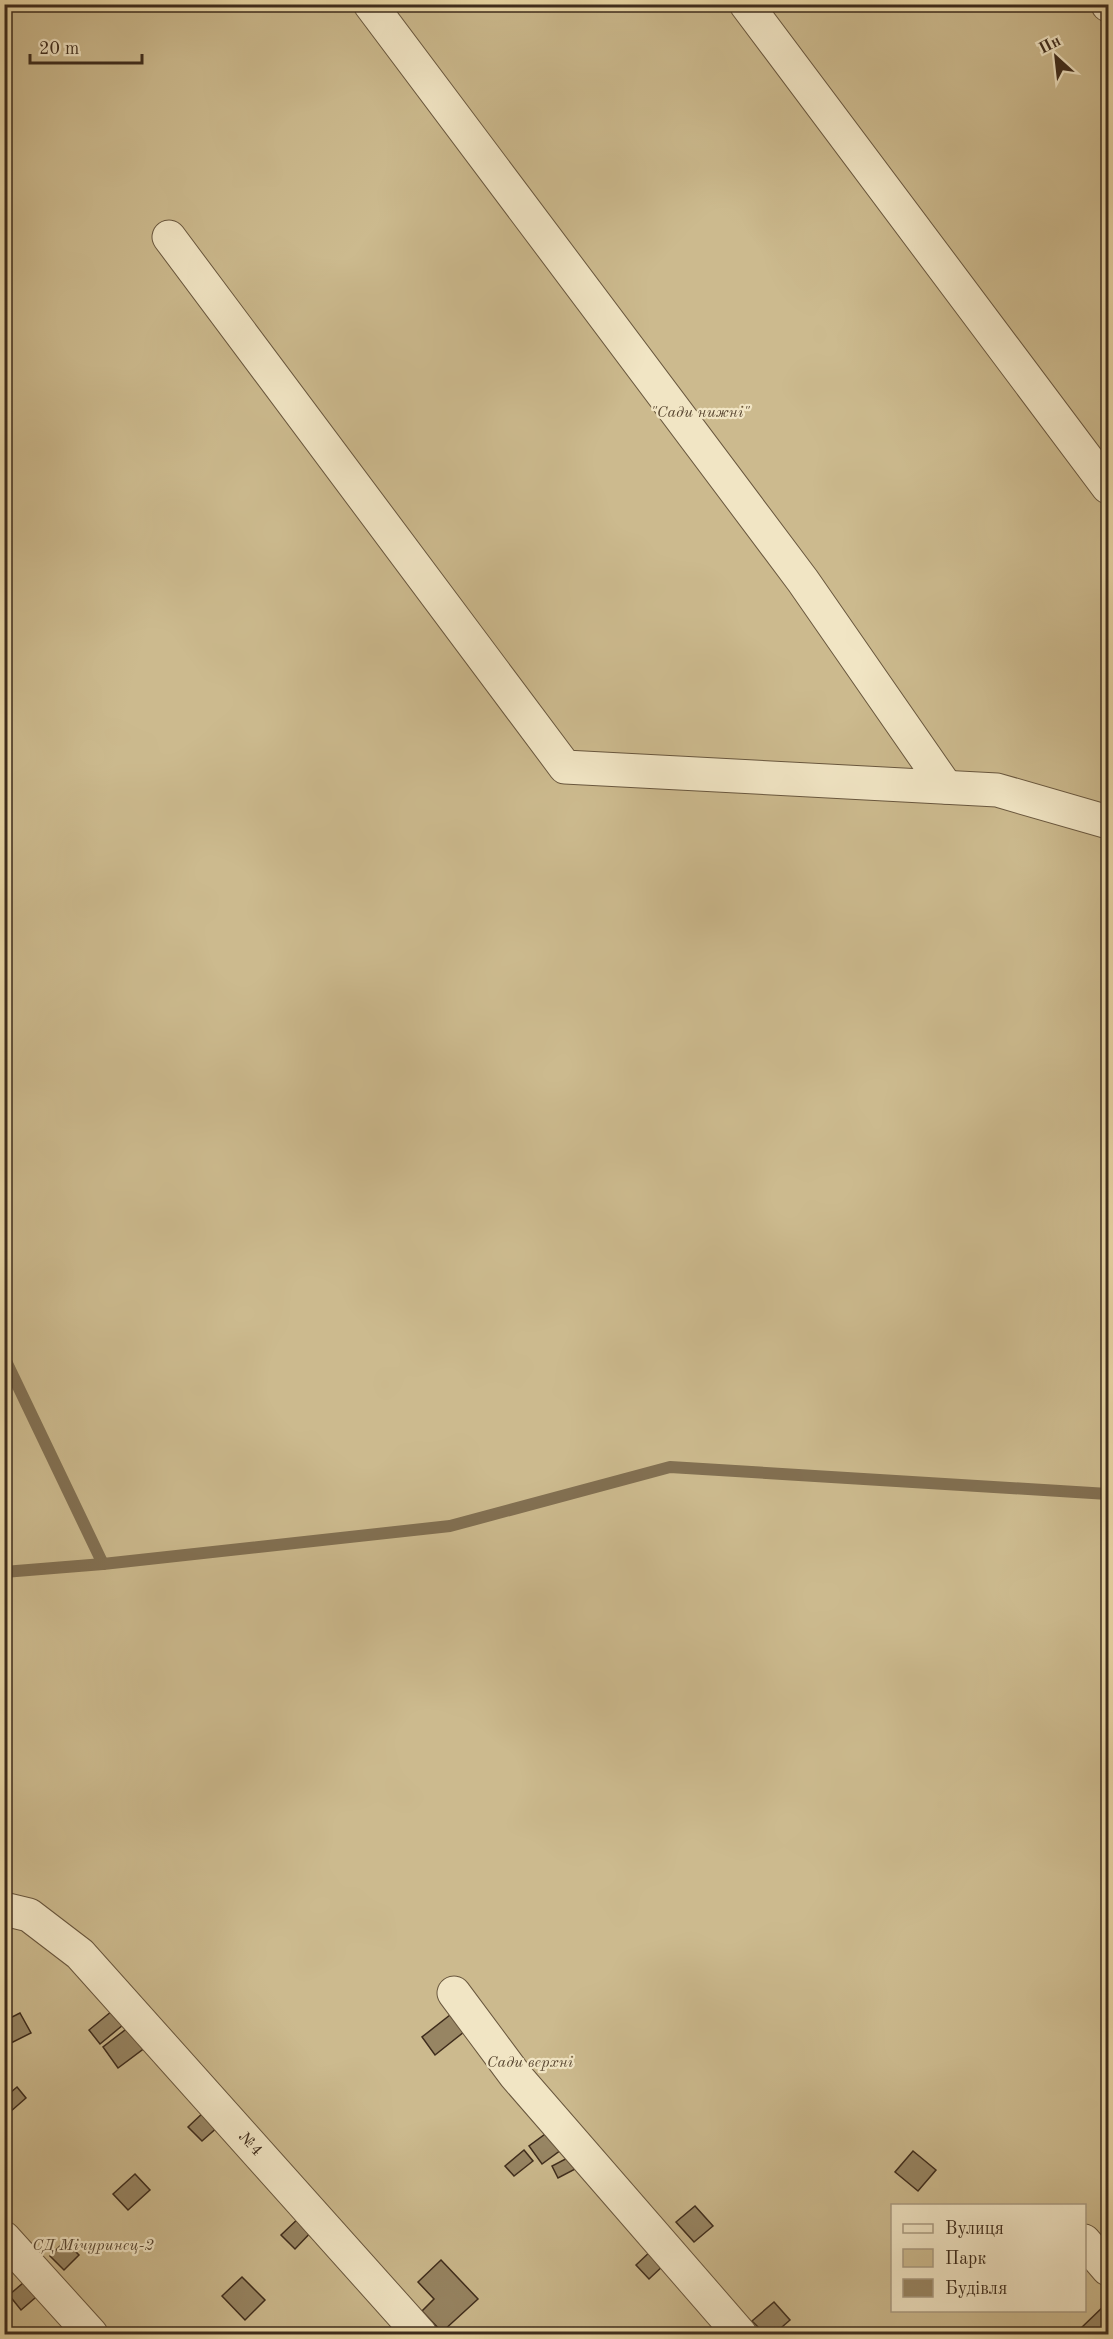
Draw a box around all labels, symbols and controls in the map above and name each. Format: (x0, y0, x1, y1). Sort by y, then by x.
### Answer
scale bar (30, 27, 142, 65)
north arrow (1026, 27, 1086, 87)
text: Пн (1037, 33, 1064, 58)
text: 20 m (39, 40, 79, 58)
park label: "Сади нижні" (650, 405, 750, 421)
park label: Сади верхні (487, 2055, 574, 2071)
street label: №4 (235, 2129, 265, 2159)
legend (891, 2204, 1086, 2312)
text: Вулиця (945, 2220, 1004, 2238)
park label: СД Мічуринец-2 (32, 2238, 154, 2254)
text: Парк (945, 2250, 986, 2268)
text: Будівля (945, 2280, 1007, 2298)

